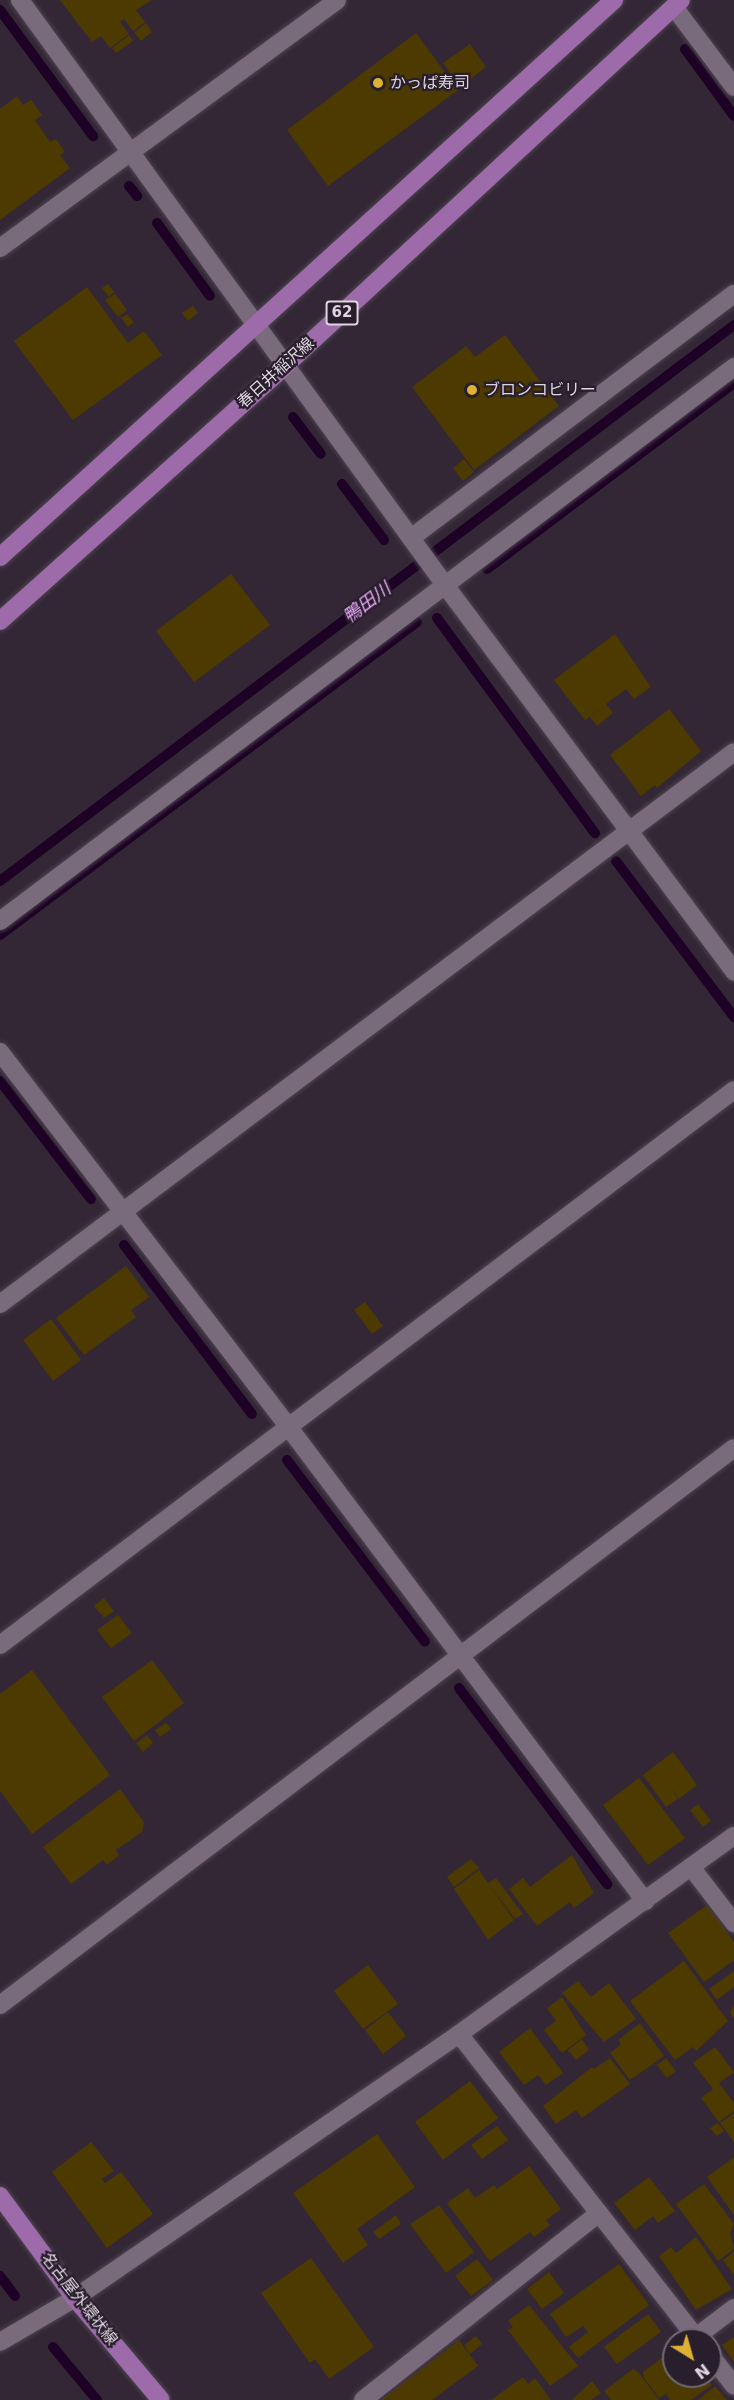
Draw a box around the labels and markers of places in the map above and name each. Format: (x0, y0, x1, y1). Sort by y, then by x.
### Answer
place label: かっぱ寿司 (390, 73, 470, 93)
marker: かっぱ寿司 (371, 76, 385, 90)
place label: ブロンコビリー (484, 380, 596, 400)
marker: ブロンコビリー (465, 383, 479, 397)

